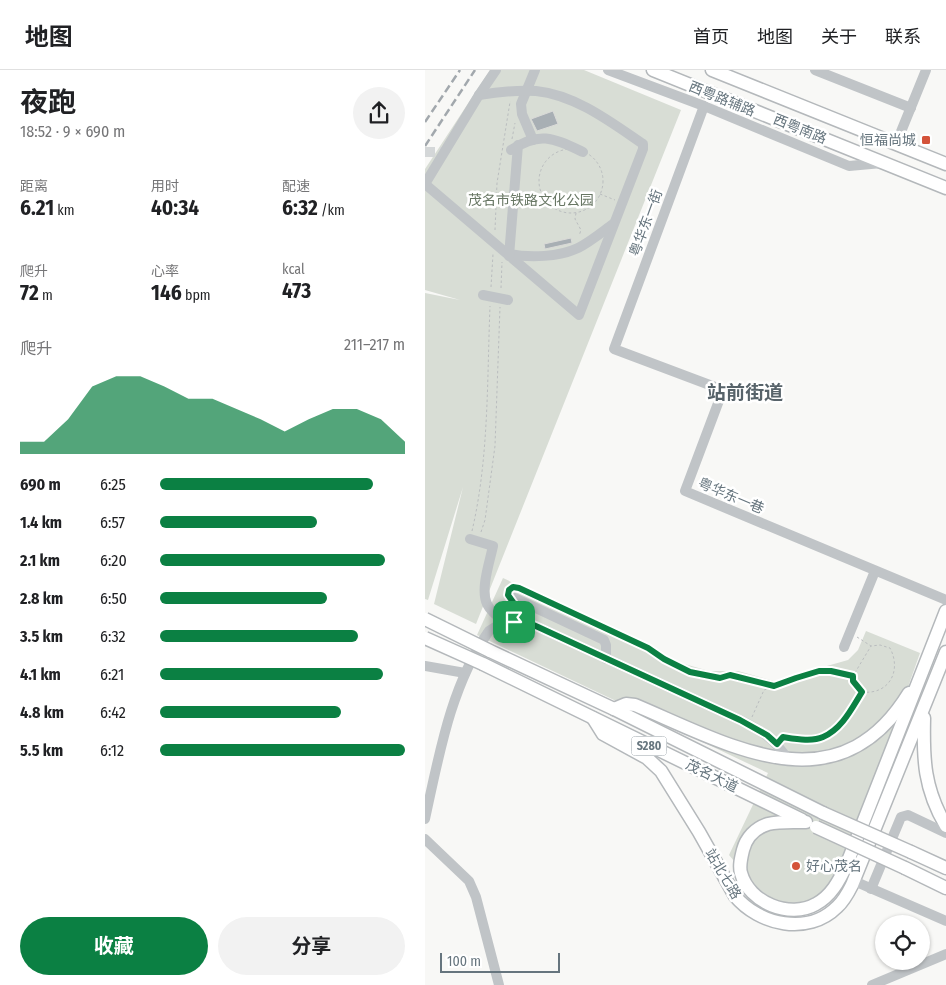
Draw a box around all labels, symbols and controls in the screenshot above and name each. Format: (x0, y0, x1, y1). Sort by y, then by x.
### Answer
text: 地图 (25, 23, 73, 51)
text: 首页 (693, 26, 729, 48)
text: 地图 (757, 26, 793, 48)
text: 关于 (821, 26, 857, 48)
text: 联系 (885, 26, 921, 48)
street label: 西粤路辅路 (686, 78, 758, 120)
text: 夜跑 (20, 86, 76, 119)
button: share (353, 87, 405, 139)
street label: 西粤南路 (771, 111, 829, 147)
text: 18:52 · 9 × 690 m (20, 122, 125, 141)
place label: 恒福尚城 (860, 132, 916, 149)
marker: 恒福尚城 (920, 134, 932, 146)
text: 距离 (20, 178, 48, 195)
text: 用时 (151, 178, 179, 195)
text: 配速 (282, 178, 310, 195)
street label: 粤华东一街 (626, 187, 666, 259)
park label: 茂名市铁路文化公园 (468, 192, 594, 209)
text: 6.21 (20, 195, 54, 221)
text: 40:34 (151, 195, 199, 221)
text: 6:32 (282, 195, 318, 221)
text: km (54, 202, 75, 219)
text: /km (318, 202, 345, 219)
text: kcal (282, 261, 305, 278)
text: 爬升 (20, 263, 48, 280)
text: 心率 (151, 263, 179, 280)
text: 473 (282, 278, 311, 304)
text: 72 (20, 280, 39, 306)
text: 146 (151, 280, 182, 306)
text: m (39, 287, 53, 304)
text: bpm (182, 287, 211, 304)
text: 211–217 m (344, 335, 405, 354)
text: 爬升 (20, 339, 52, 358)
district label: 站前街道 (707, 381, 783, 404)
text: 690 m (20, 475, 61, 494)
text: 6:25 (100, 475, 126, 494)
street label: 粤华东一巷 (695, 475, 767, 517)
text: 1.4 km (20, 513, 62, 532)
text: 6:57 (100, 513, 125, 532)
text: 2.1 km (20, 551, 60, 570)
text: 6:20 (100, 551, 127, 570)
text: 2.8 km (20, 589, 63, 608)
text: 6:50 (100, 589, 127, 608)
pin (493, 601, 535, 643)
icon: arrive (500, 608, 528, 636)
text: 3.5 km (20, 627, 63, 646)
text: 6:32 (100, 627, 126, 646)
text: 4.1 km (20, 665, 61, 684)
text: 6:21 (100, 665, 124, 684)
text: 4.8 km (20, 703, 64, 722)
text: 6:42 (100, 703, 126, 722)
road number: S280 (631, 736, 667, 756)
text: 5.5 km (20, 741, 63, 760)
text: 6:12 (100, 741, 124, 760)
street label: 茂名大道 (683, 756, 741, 796)
street label: 站北七路 (701, 846, 745, 902)
place label: 好心茂名 (806, 858, 862, 875)
marker: 好心茂名 (790, 860, 802, 872)
map controls (875, 915, 930, 970)
button: locate (875, 915, 930, 970)
button: 收藏 (20, 917, 208, 975)
button: 分享 (218, 917, 405, 975)
scale bar (440, 950, 560, 973)
text: 100 m (447, 953, 481, 970)

